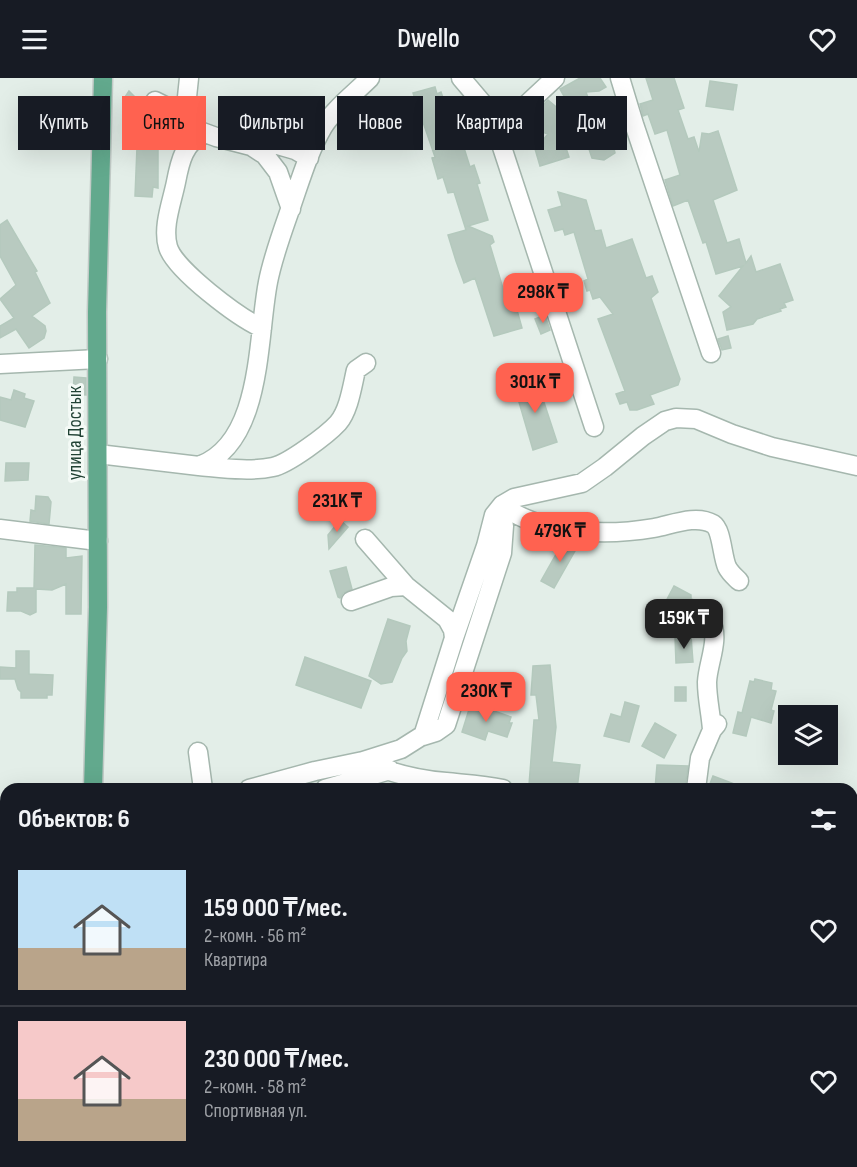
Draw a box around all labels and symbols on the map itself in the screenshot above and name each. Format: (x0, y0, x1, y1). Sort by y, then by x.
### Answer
pin: 298K ₸ (494, 273, 592, 324)
pin: 301K ₸ (486, 363, 584, 414)
street label: улица Достык (63, 385, 87, 480)
pin: 231K ₸ (288, 482, 386, 533)
pin: 479K ₸ (511, 512, 609, 563)
pin: 159K ₸ (635, 599, 733, 650)
pin: 230K ₸ (437, 672, 535, 723)

